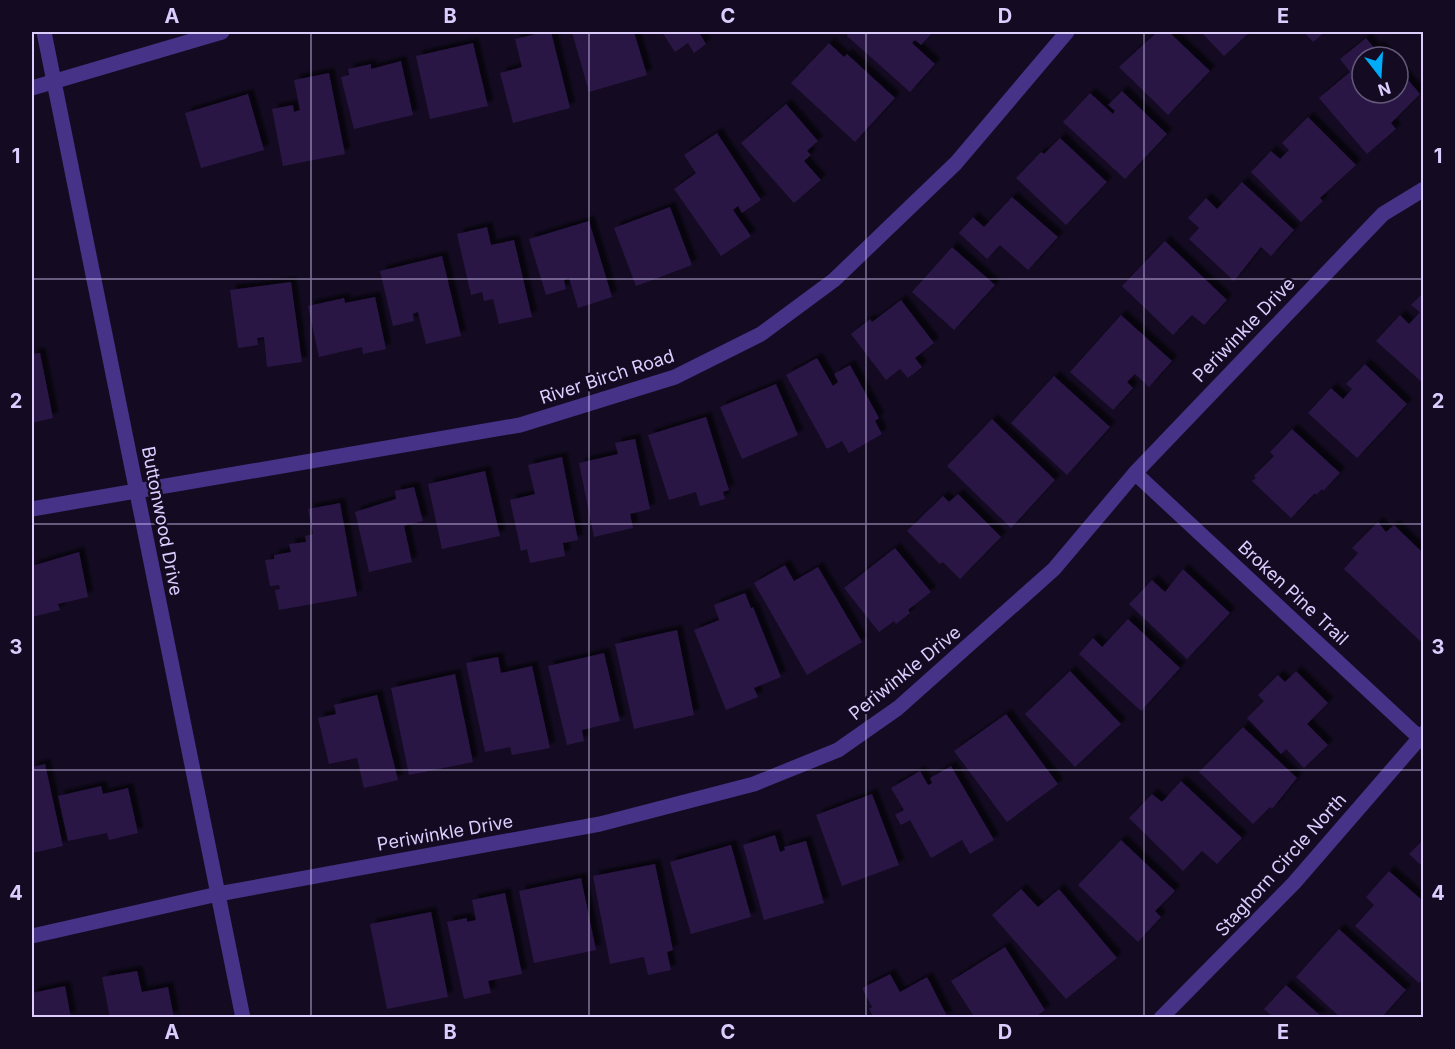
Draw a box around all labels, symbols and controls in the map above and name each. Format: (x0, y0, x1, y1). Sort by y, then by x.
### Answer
text: A (165, 4, 180, 28)
text: B (443, 4, 457, 28)
text: C (721, 4, 735, 28)
text: D (998, 4, 1012, 28)
text: E (1277, 4, 1289, 28)
north arrow (1350, 45, 1410, 105)
text: N (1376, 78, 1393, 101)
text: 1 (12, 144, 20, 168)
text: 1 (1434, 144, 1442, 168)
street label: Periwinkle Drive (1188, 273, 1299, 386)
street label: River Birch Road (537, 345, 677, 408)
text: 2 (10, 389, 22, 413)
text: 2 (1432, 389, 1444, 413)
street label: Buttonwood Drive (138, 444, 187, 597)
street label: Broken Pine Trail (1234, 536, 1353, 649)
street label: Periwinkle Drive (845, 621, 965, 724)
text: 3 (10, 635, 22, 659)
text: 3 (1432, 635, 1444, 659)
street label: Staghorn Circle North (1211, 789, 1350, 940)
street label: Periwinkle Drive (375, 810, 514, 855)
text: 4 (9, 881, 23, 905)
text: 4 (1431, 881, 1445, 905)
text: A (165, 1020, 180, 1044)
text: B (443, 1020, 457, 1044)
text: C (721, 1020, 735, 1044)
text: D (998, 1020, 1012, 1044)
text: E (1277, 1020, 1289, 1044)

